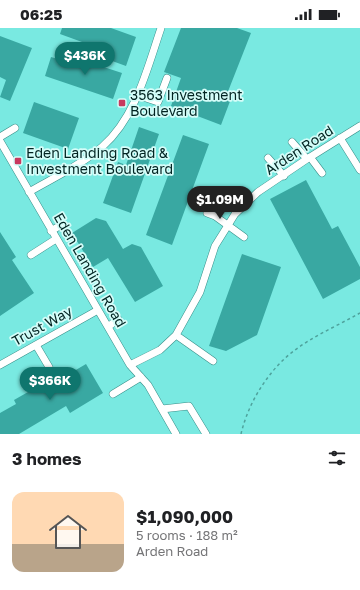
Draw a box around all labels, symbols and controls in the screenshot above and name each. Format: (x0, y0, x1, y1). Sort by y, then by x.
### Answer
text: 06:25 (20, 5, 62, 23)
pin: $436K (57, 42, 113, 76)
text: $436K (64, 47, 106, 63)
place label: 3563 Investment Boulevard (130, 86, 242, 119)
marker: 3563 Investment Boulevard (117, 98, 127, 108)
street label: Arden Road (261, 121, 336, 178)
place label: Eden Landing Road & Investment Boulevard (26, 144, 173, 177)
marker: Eden Landing Road & Investment Boulevard (13, 156, 23, 166)
pin: $1.09M (187, 186, 253, 220)
text: $1.09M (196, 191, 244, 207)
street label: Eden Landing Road (51, 210, 130, 330)
street label: Trust Way (9, 302, 75, 349)
pin: $366K (22, 367, 78, 401)
text: $366K (29, 372, 71, 388)
icon: filters (326, 447, 348, 469)
text: 3 homes (12, 448, 82, 469)
text: $1,090,000 (136, 506, 233, 527)
icon: home (44, 508, 92, 556)
text: 5 rooms · 188 m² (136, 527, 238, 543)
text: Arden Road (136, 543, 208, 559)

